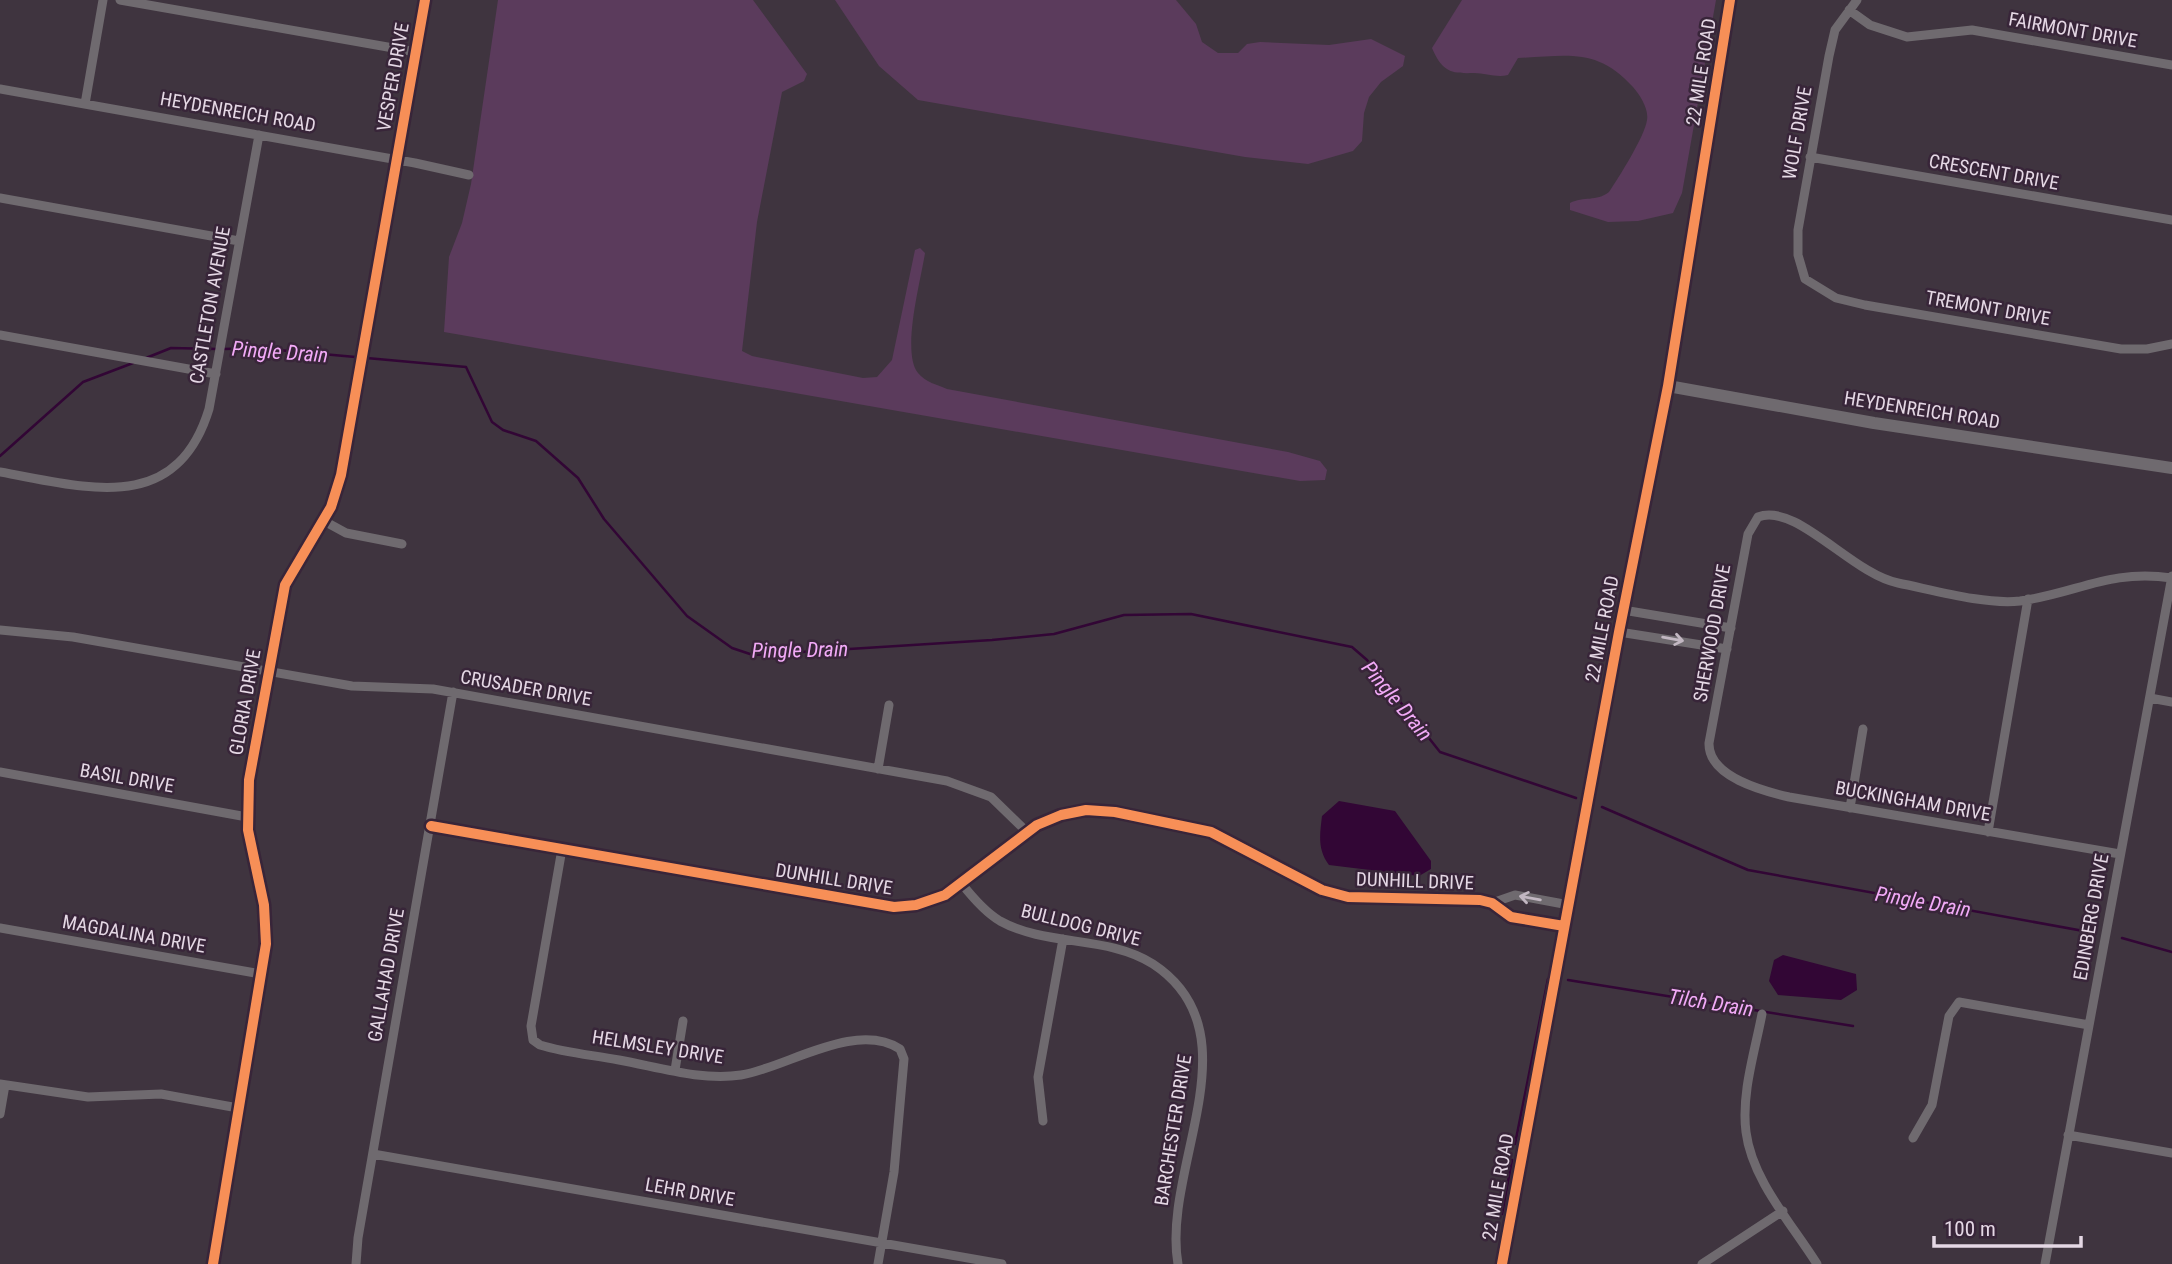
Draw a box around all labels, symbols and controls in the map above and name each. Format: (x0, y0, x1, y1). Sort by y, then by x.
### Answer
street label: FAIRMONT DRIVE (2007, 7, 2139, 53)
street label: 22 MILE ROAD (1681, 17, 1721, 127)
street label: VESPER DRIVE (372, 21, 414, 133)
street label: WOLF DRIVE (1777, 85, 1817, 181)
street label: HEYDENREICH ROAD (158, 87, 318, 137)
street label: CRESCENT DRIVE (1927, 149, 2061, 195)
street label: CASTLETON AVENUE (185, 224, 235, 386)
street label: TREMONT DRIVE (1924, 286, 2052, 330)
water label: Pingle Drain (231, 337, 329, 367)
street label: HEYDENREICH ROAD (1842, 386, 2002, 434)
street label: SHERWOOD DRIVE (1689, 562, 1735, 704)
street label: 22 MILE ROAD (1580, 574, 1624, 684)
one-way arrow (1661, 633, 1684, 646)
water label: Pingle Drain (751, 637, 849, 663)
street label: GLORIA DRIVE (224, 647, 266, 757)
water label: Pingle Drain (1357, 656, 1437, 746)
street label: CRUSADER DRIVE (459, 665, 593, 711)
street label: BASIL DRIVE (78, 758, 176, 798)
street label: BUCKINGHAM DRIVE (1834, 776, 1992, 826)
street label: EDINBERG DRIVE (2069, 852, 2113, 982)
street label: DUNHILL DRIVE (774, 858, 894, 900)
street label: DUNHILL DRIVE (1356, 867, 1474, 895)
water label: Pingle Drain (1873, 882, 1973, 922)
one-way arrow (1519, 891, 1542, 904)
street label: BULLDOG DRIVE (1019, 899, 1143, 951)
street label: GALLAHAD DRIVE (363, 906, 409, 1044)
street label: MAGDALINA DRIVE (61, 910, 207, 958)
water label: Tilch Drain (1667, 984, 1755, 1022)
street label: HELMSLEY DRIVE (590, 1025, 726, 1069)
street label: BARCHESTER DRIVE (1150, 1053, 1196, 1207)
street label: 22 MILE ROAD (1477, 1132, 1519, 1242)
street label: LEHR DRIVE (643, 1173, 737, 1211)
scale bar (1934, 1204, 2081, 1248)
text: 100 m (1944, 1217, 1996, 1241)

